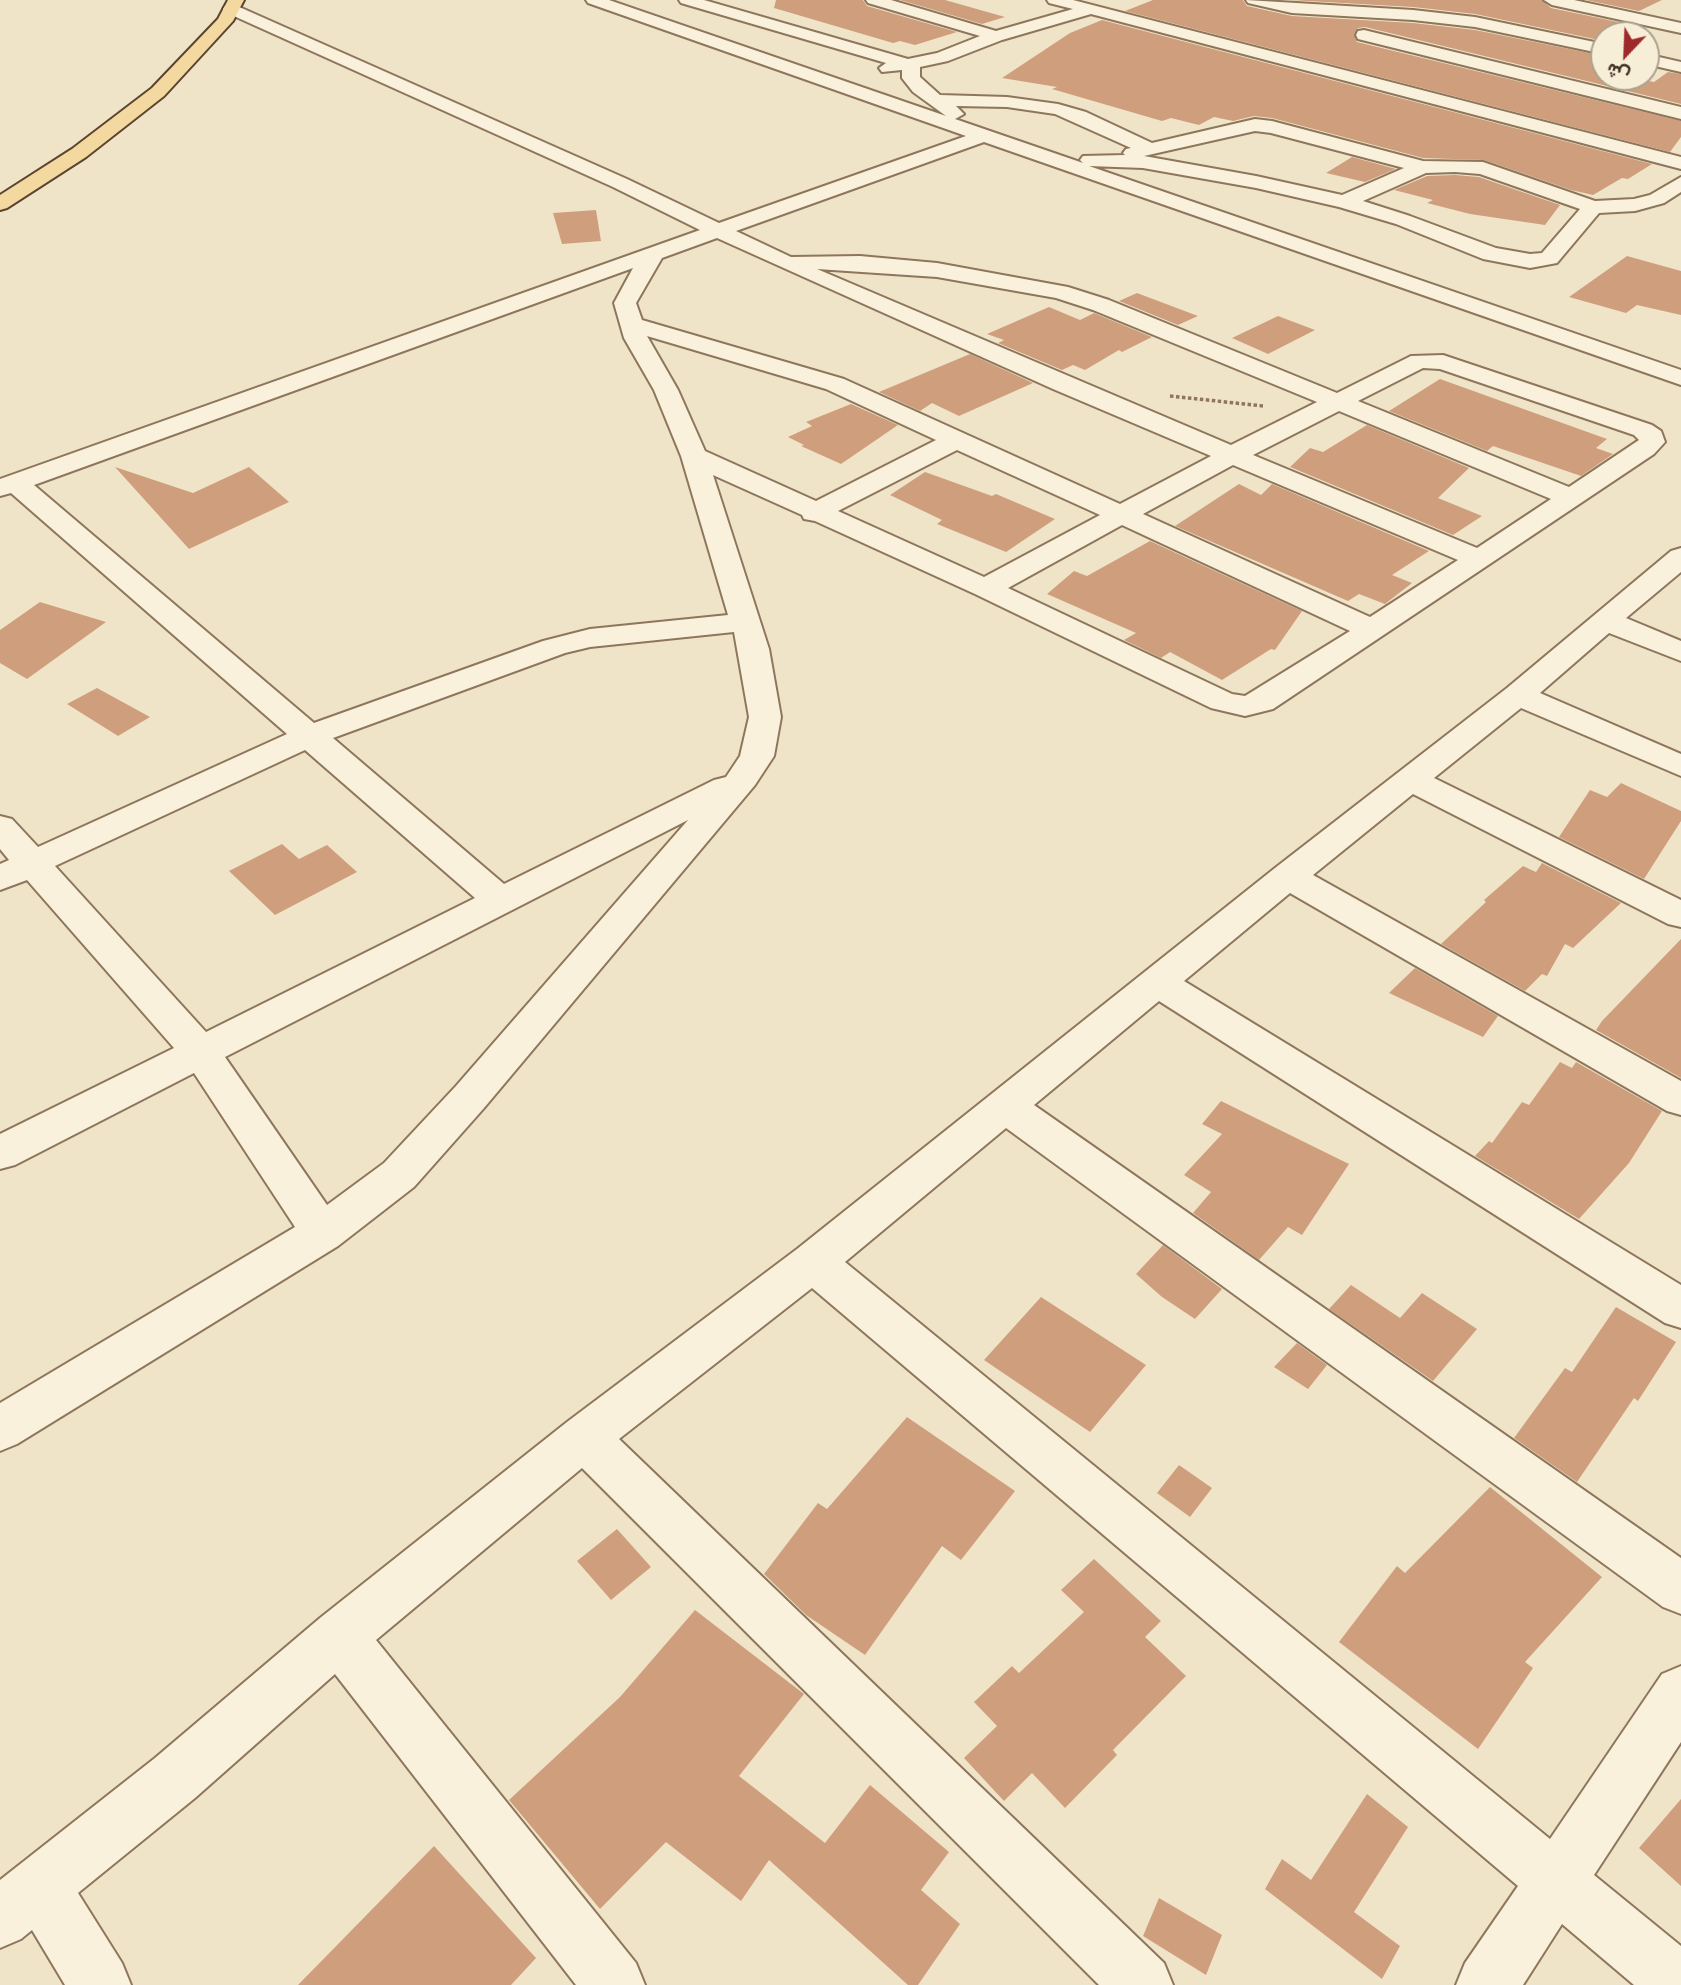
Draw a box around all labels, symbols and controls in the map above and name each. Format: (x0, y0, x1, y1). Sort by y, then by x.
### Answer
north arrow (1590, 21, 1660, 91)
text: ش (1602, 57, 1633, 90)

